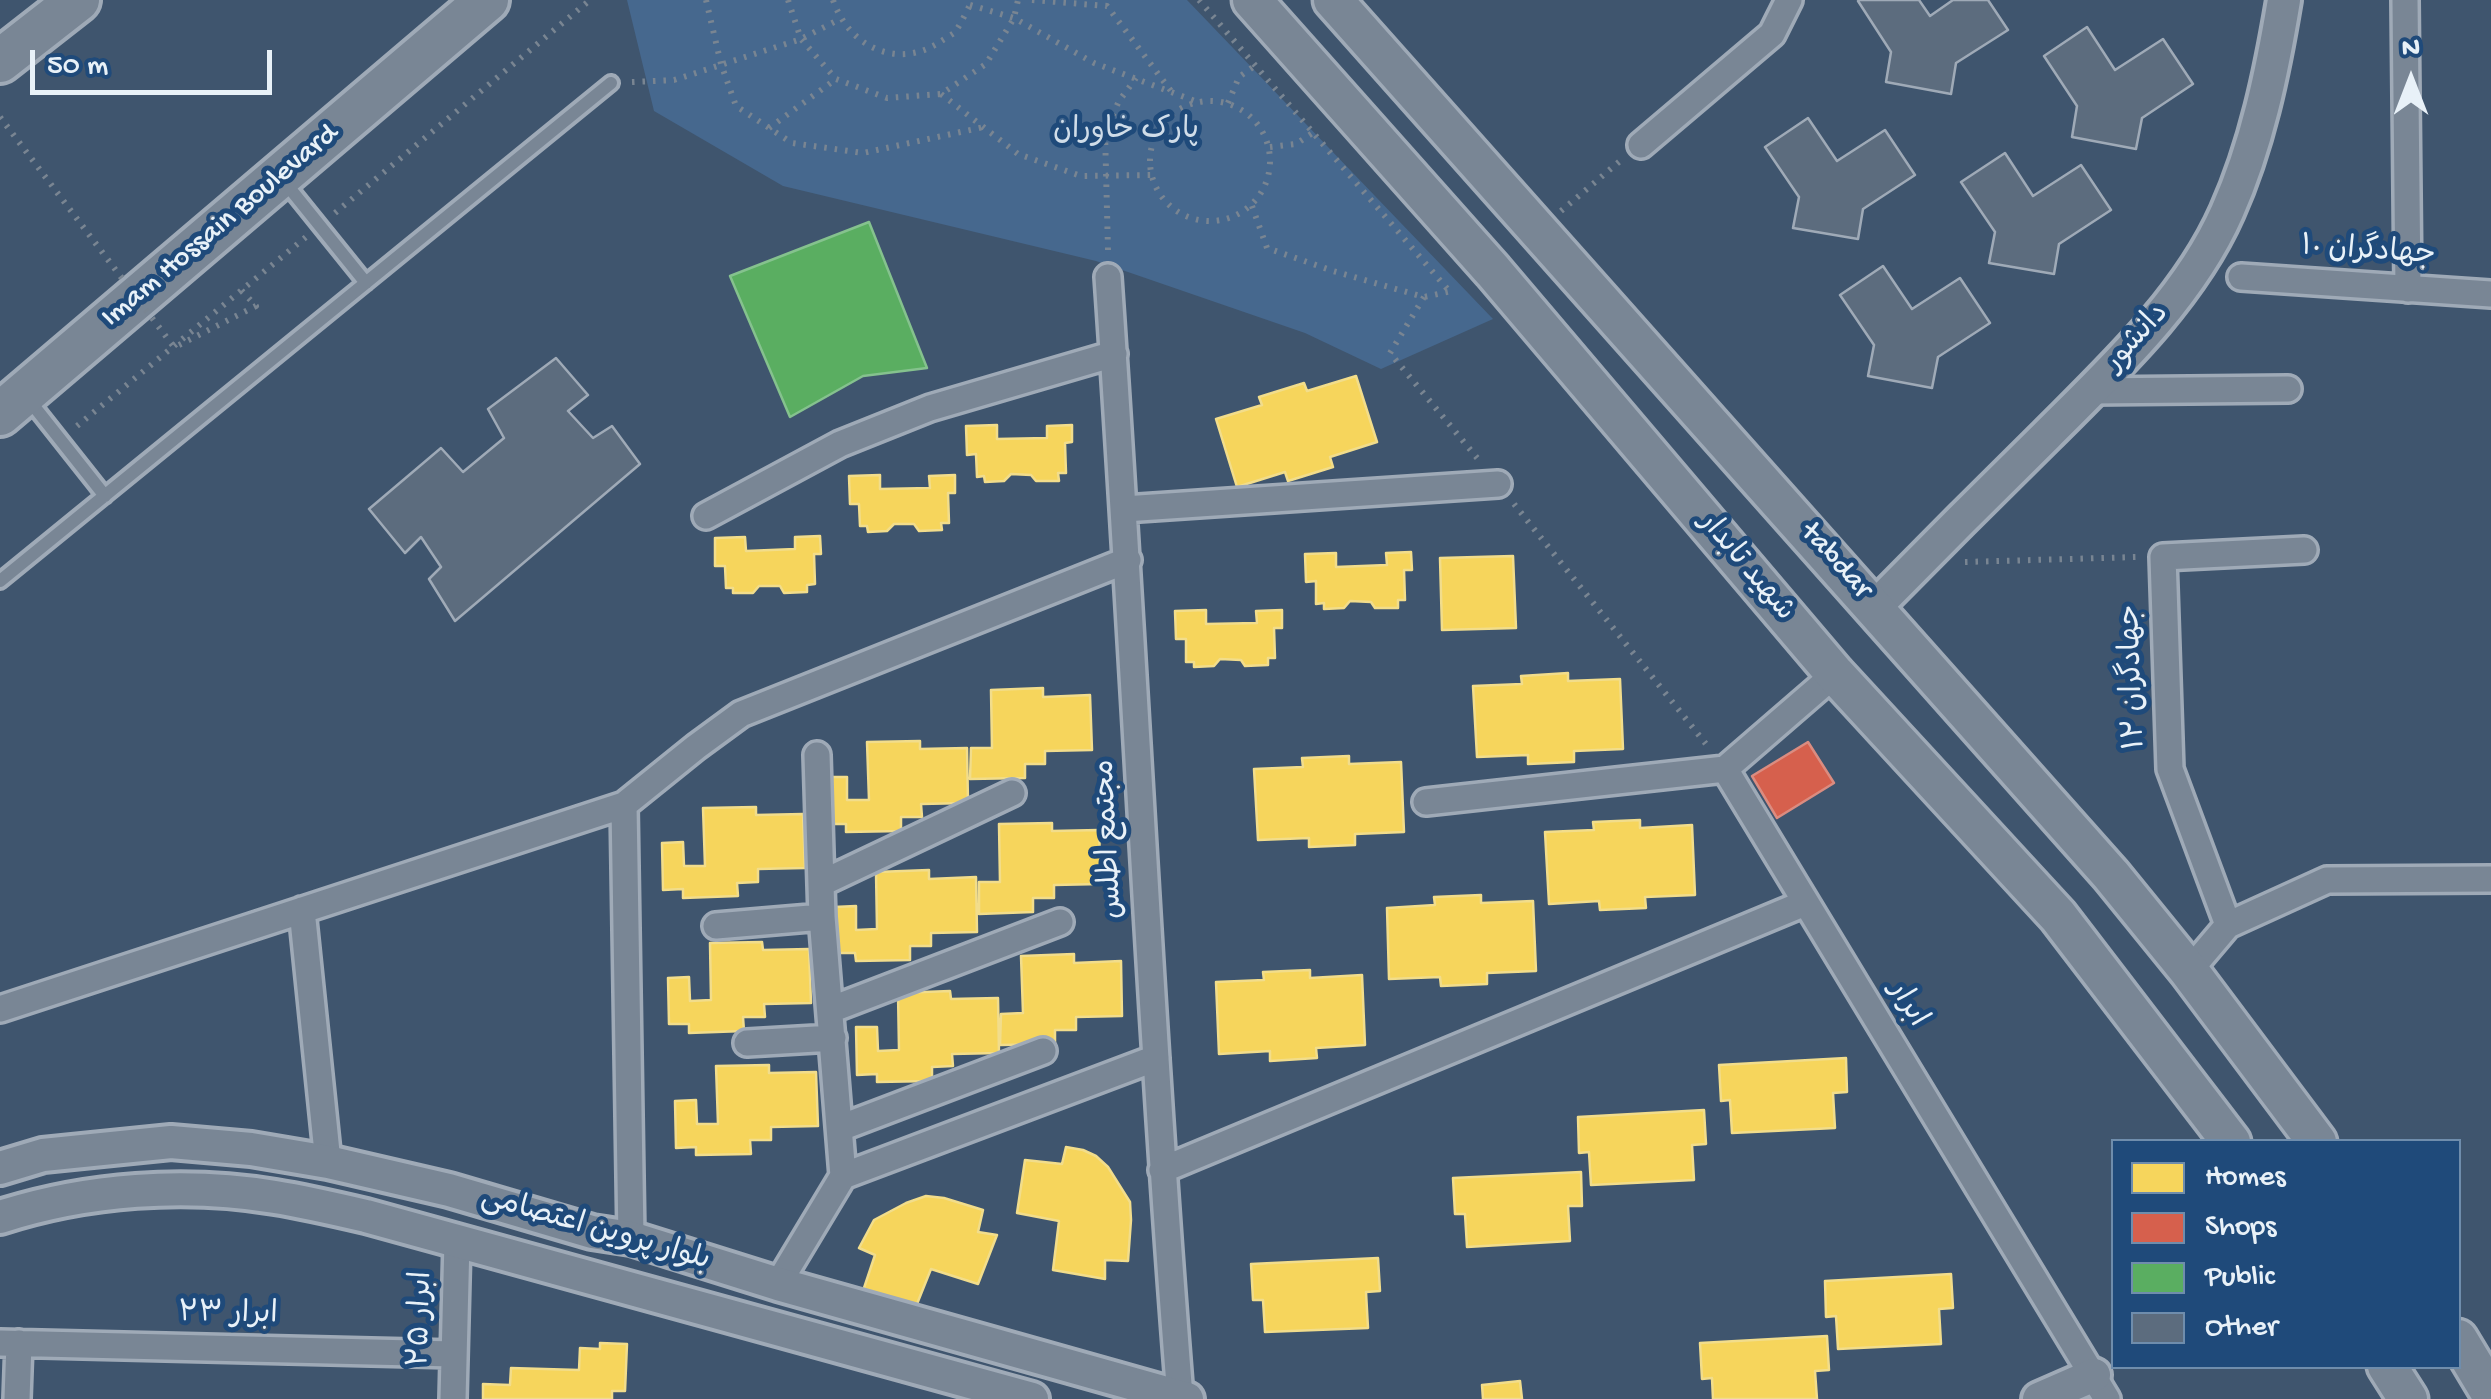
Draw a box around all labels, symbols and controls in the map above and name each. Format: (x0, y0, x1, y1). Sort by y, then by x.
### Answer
scale bar (35, 30, 278, 92)
north arrow (2361, 30, 2461, 130)
text: N (2402, 33, 2420, 66)
text: 50 m (47, 50, 108, 85)
park label: پارک خاوران (1053, 114, 1199, 150)
street label: Imam Hossain Boulevard (95, 117, 347, 337)
street label: جهادگران ۱۰ (2299, 230, 2437, 276)
street label: دانشور (2098, 297, 2178, 381)
street label: شهید تابدار (1689, 506, 1801, 630)
street label: tabdar (1792, 517, 1878, 607)
street label: جهادگران ۱۲ (2114, 604, 2156, 750)
street label: مجتمع اطلس (1089, 758, 1133, 920)
street label: ابرار (1878, 975, 1934, 1035)
legend (2111, 1139, 2461, 1369)
text: Homes (2205, 1161, 2286, 1196)
street label: بلوار پروین اعتصامی (476, 1181, 714, 1281)
text: Shops (2205, 1211, 2276, 1246)
text: Public (2205, 1261, 2275, 1296)
street label: ابرار ۲۵ (403, 1271, 443, 1367)
street label: ابرار ۲۳ (178, 1297, 278, 1335)
text: Other (2205, 1311, 2278, 1346)

